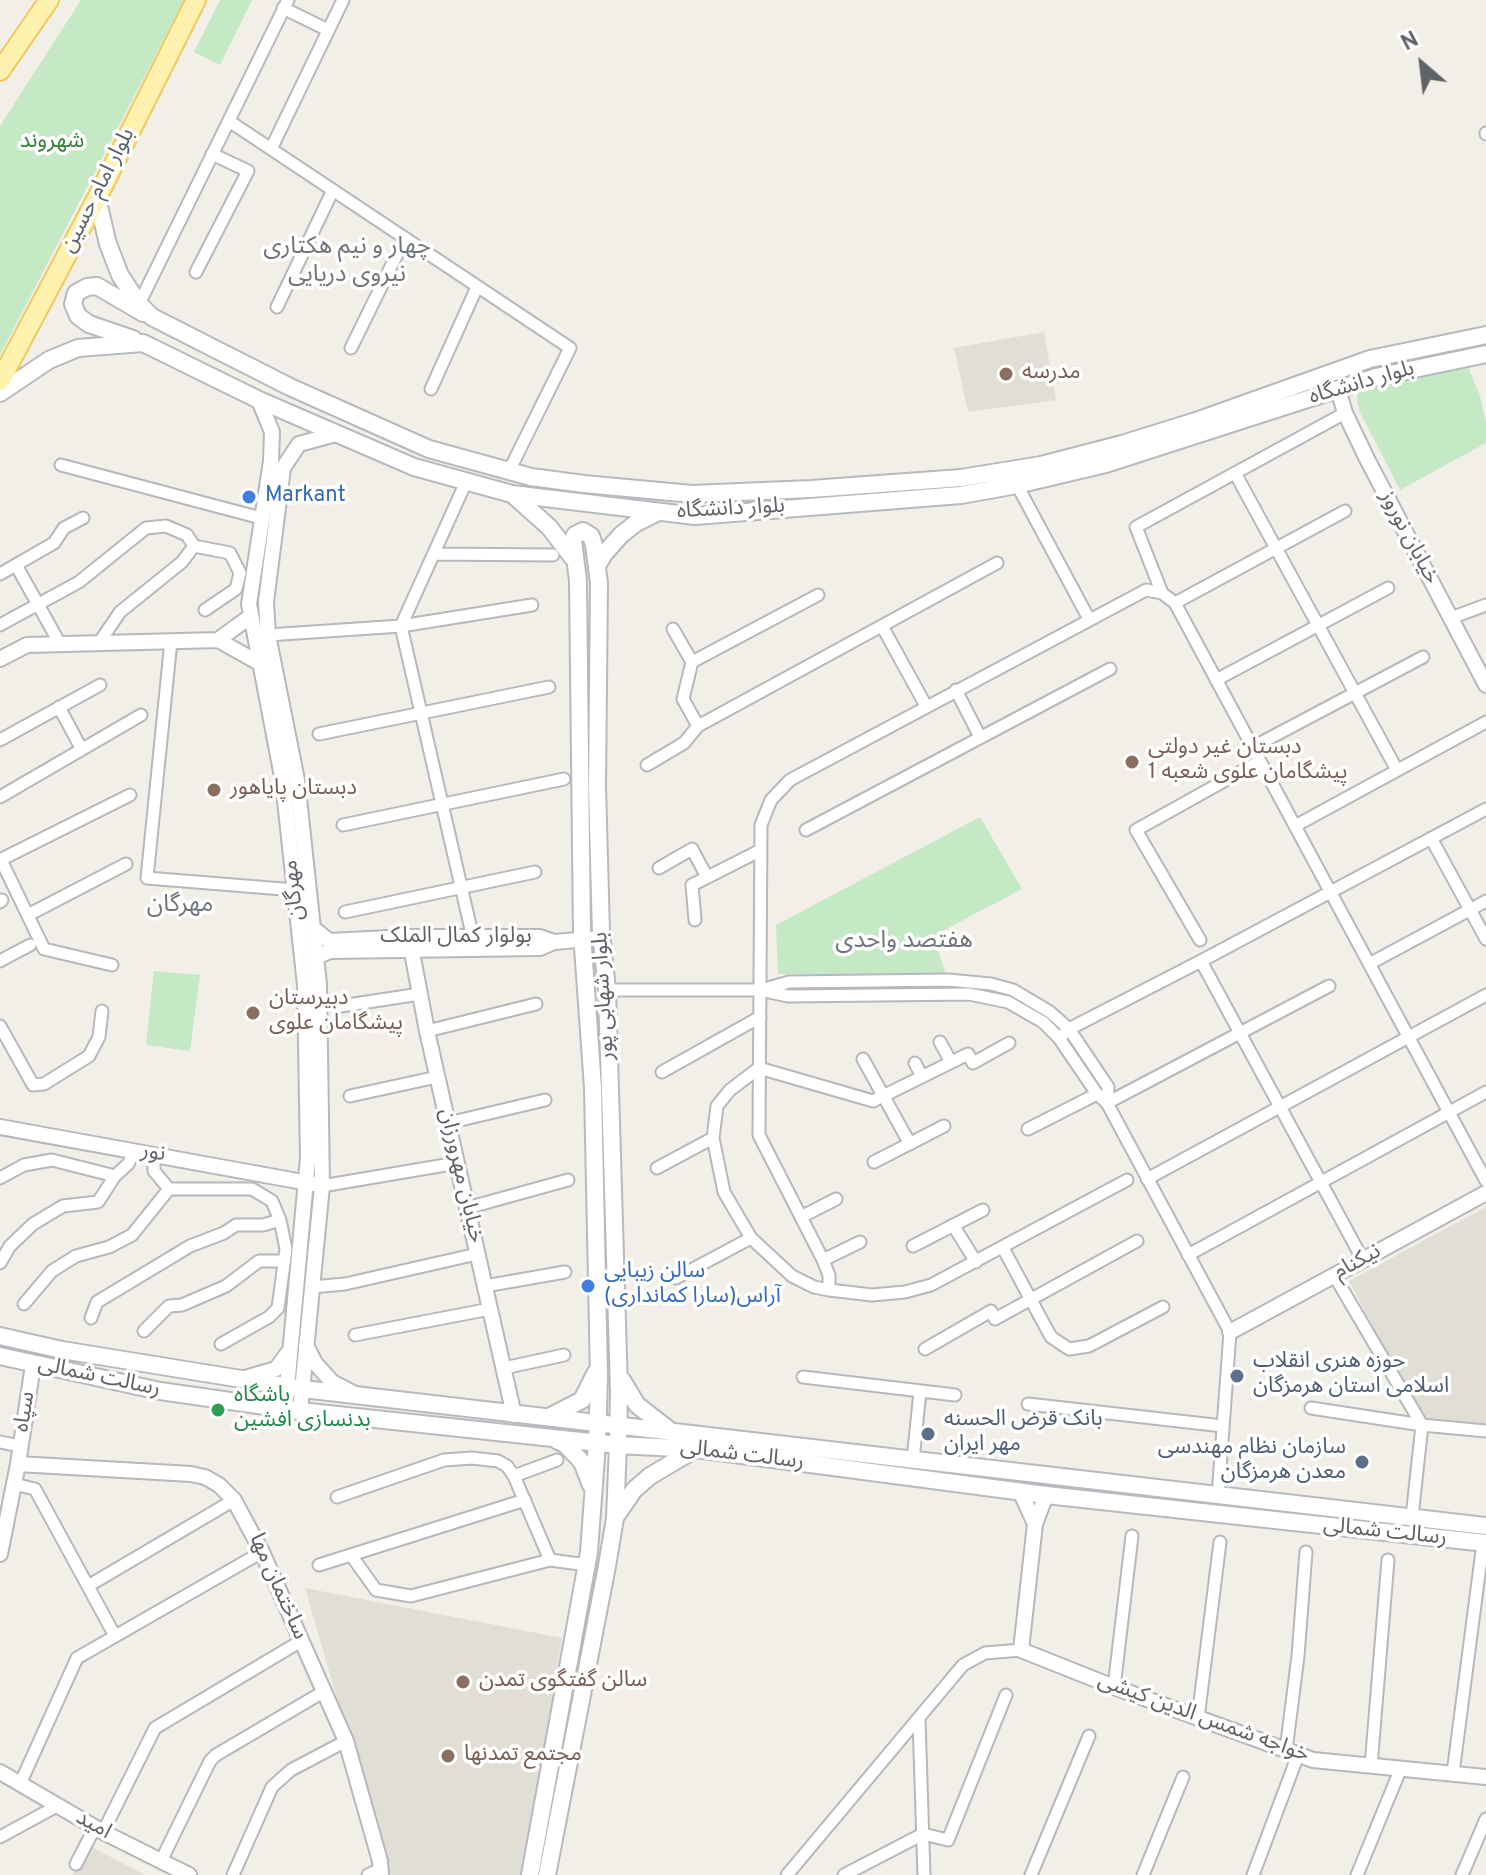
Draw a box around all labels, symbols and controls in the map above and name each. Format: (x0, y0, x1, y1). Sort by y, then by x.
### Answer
north arrow (1382, 24, 1462, 104)
text: N (1397, 27, 1424, 58)
street label: بلوار امام حسین (56, 124, 142, 258)
park label: شهروند (20, 130, 84, 156)
district label: چهار و نیم هکتاری نیروی دریایی (263, 234, 431, 290)
street label: بلوار دانشگاه (1306, 356, 1418, 412)
place label: مدرسه (1022, 361, 1081, 387)
marker: مدرسه (997, 365, 1015, 383)
place label: Markant (265, 484, 346, 510)
street label: خیابان نوروز (1372, 487, 1444, 589)
marker: Markant (240, 488, 258, 506)
street label: بلوار دانشگاه (676, 494, 786, 526)
place label: دبستان غیر دولتی پیشگامان علوی شعبه 1 (1148, 736, 1348, 788)
marker: دبستان غیر دولتی پیشگامان علوی شعبه 1 (1123, 753, 1141, 771)
place label: دبستان پایاهور (230, 777, 357, 803)
marker: دبستان پایاهور (205, 781, 223, 799)
street label: مهرگان (279, 858, 311, 922)
district label: مهرگان (147, 892, 213, 920)
street label: بولوار کمال الملک (380, 925, 532, 951)
district label: هفتصد واحدی (835, 928, 973, 956)
street label: بلوار شهابی پور (588, 931, 622, 1061)
place label: دبیرستان پیشگامان علوی (269, 987, 403, 1038)
marker: دبیرستان پیشگامان علوی (244, 1004, 262, 1022)
street label: خیابان مهرورزان (432, 1106, 488, 1246)
street label: نور (139, 1139, 167, 1169)
street label: نیکنام (1330, 1239, 1386, 1287)
place label: سالن زیبایی آراس(سارا کمانداری) (604, 1260, 781, 1312)
marker: سالن زیبایی آراس(سارا کمانداری) (579, 1277, 597, 1295)
place label: حوزه هنری انقلاب اسلامی استان هرمزگان (1253, 1350, 1449, 1402)
street label: رسالت شمالی (35, 1352, 163, 1404)
marker: حوزه هنری انقلاب اسلامی استان هرمزگان (1228, 1367, 1246, 1385)
place label: باشگاه بدنسازی افشین (234, 1384, 371, 1436)
street label: سپاه (10, 1390, 42, 1434)
marker: باشگاه بدنسازی افشین (209, 1401, 227, 1419)
place label: بانک قرض الحسنه مهر ایران (944, 1408, 1103, 1460)
marker: بانک قرض الحسنه مهر ایران (919, 1425, 937, 1443)
street label: رسالت شمالی (679, 1435, 805, 1477)
place label: سازمان نظام مهندسی معدن هرمزگان (1158, 1436, 1346, 1488)
marker: سازمان نظام مهندسی معدن هرمزگان (1353, 1453, 1371, 1471)
street label: رسالت شمالی (1322, 1513, 1448, 1553)
street label: ساختمان مها (242, 1530, 312, 1644)
street label: خواجه شمس الدين كيشی (1094, 1668, 1312, 1770)
place label: سالن گفتگوی تمدن (479, 1669, 647, 1695)
marker: سالن گفتگوی تمدن (454, 1673, 472, 1691)
place label: مجتمع تمدنها (464, 1743, 582, 1769)
marker: مجتمع تمدنها (439, 1747, 457, 1765)
street label: امید (71, 1806, 115, 1846)

